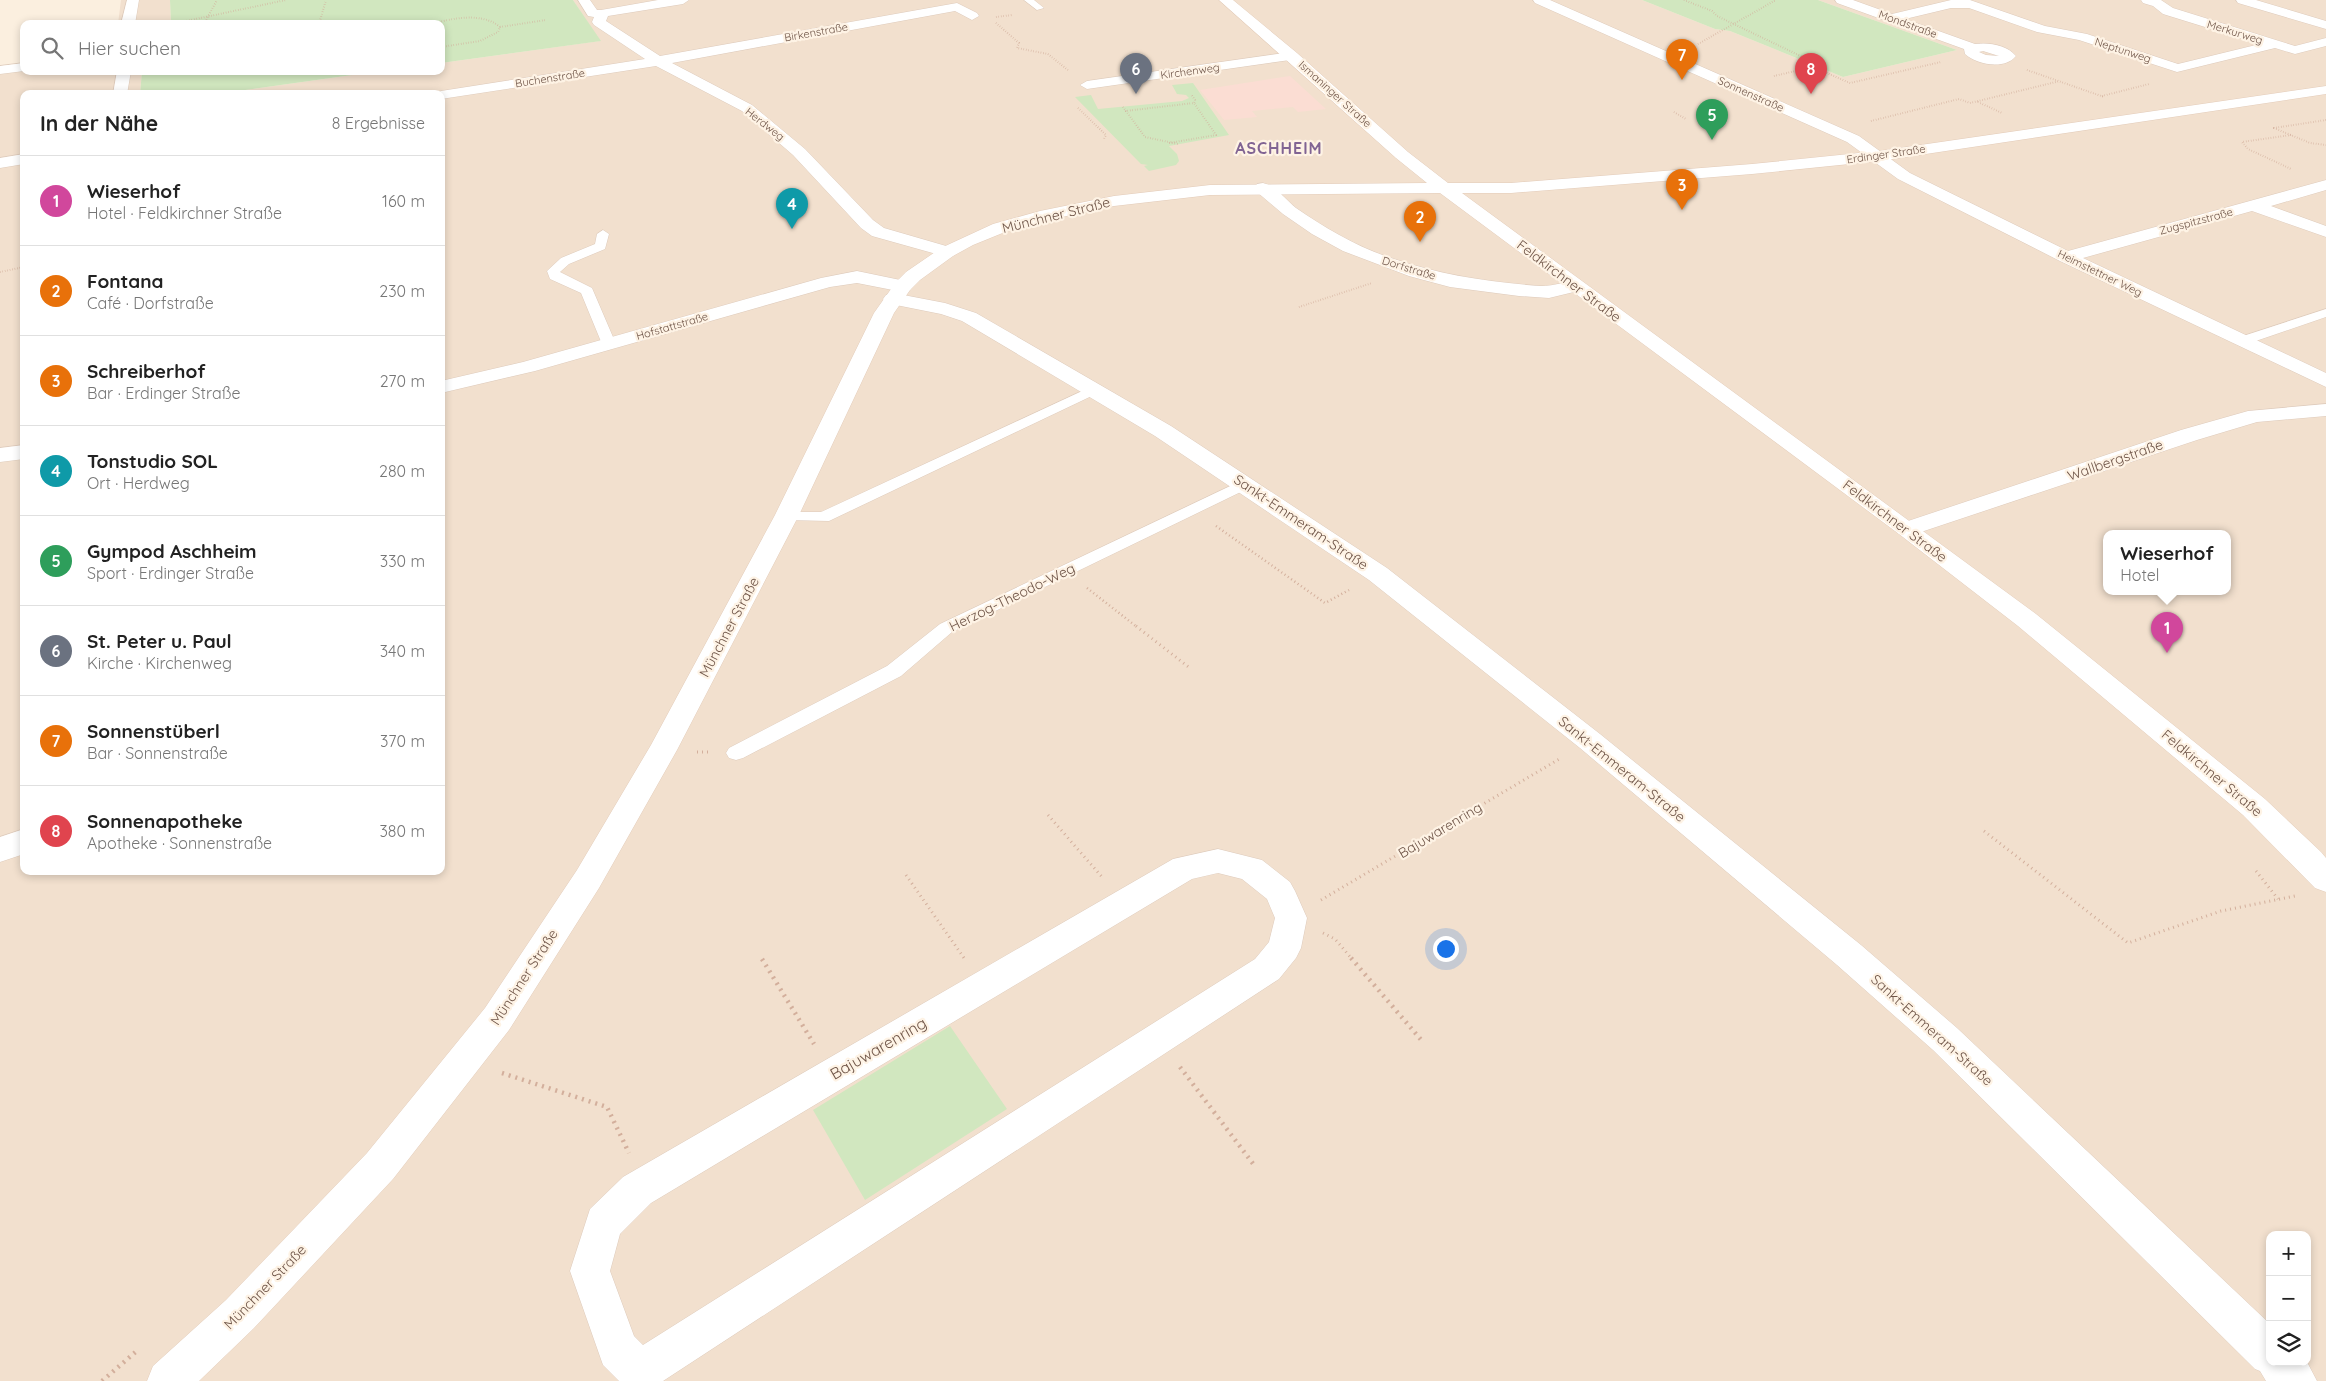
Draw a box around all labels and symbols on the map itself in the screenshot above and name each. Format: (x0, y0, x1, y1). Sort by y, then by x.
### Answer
street label: Mondstraße (1877, 7, 1939, 41)
street label: Merkurweg (2205, 17, 2265, 47)
street label: Birkenstraße (783, 20, 849, 44)
street label: Neptunweg (2093, 34, 2153, 66)
pin: 7 (1666, 39, 1698, 80)
pin: 6 (1120, 53, 1152, 94)
pin: 8 (1795, 53, 1827, 94)
street label: Ismaninger Straße (1296, 58, 1374, 130)
street label: Kirchenweg (1160, 60, 1220, 82)
street label: Buchenstraße (514, 66, 586, 90)
street label: Sonnenstraße (1716, 73, 1786, 115)
pin: 5 (1696, 99, 1728, 140)
street label: Herdweg (743, 104, 787, 144)
district label: ASCHHEIM (1235, 138, 1323, 158)
street label: Erdinger Straße (1846, 142, 1926, 166)
pin: 3 (1666, 169, 1698, 210)
pin: 4 (776, 188, 808, 229)
street label: Münchner Straße (1000, 193, 1112, 237)
pin: 2 (1404, 201, 1436, 242)
street label: Zugspitzstraße (2158, 204, 2234, 238)
street label: Feldkirchner Straße (1513, 236, 1625, 326)
street label: Heimstettner Weg (2055, 246, 2145, 300)
street label: Dorfstraße (1380, 253, 1438, 283)
street label: Hofstattstraße (634, 309, 710, 343)
street label: Wallbergstraße (2065, 435, 2165, 485)
street label: Sankt-Emmeram-Straße (1230, 470, 1372, 574)
street label: Feldkirchner Straße (1839, 476, 1951, 566)
street label: Herzog-Theodo-Weg (946, 559, 1078, 635)
street label: Münchner Straße (695, 574, 763, 680)
pin: 1 (2151, 612, 2183, 653)
street label: Sankt-Emmeram-Straße (1555, 712, 1689, 826)
street label: Feldkirchner Straße (2158, 726, 2266, 820)
street label: Bajuwarenring (1395, 798, 1485, 862)
street label: Münchner Straße (486, 926, 562, 1028)
your location (1433, 936, 1459, 962)
street label: Sankt-Emmeram-Straße (1867, 970, 1997, 1090)
street label: Bajuwarenring (826, 1012, 930, 1084)
street label: Münchner Straße (220, 1241, 310, 1333)

